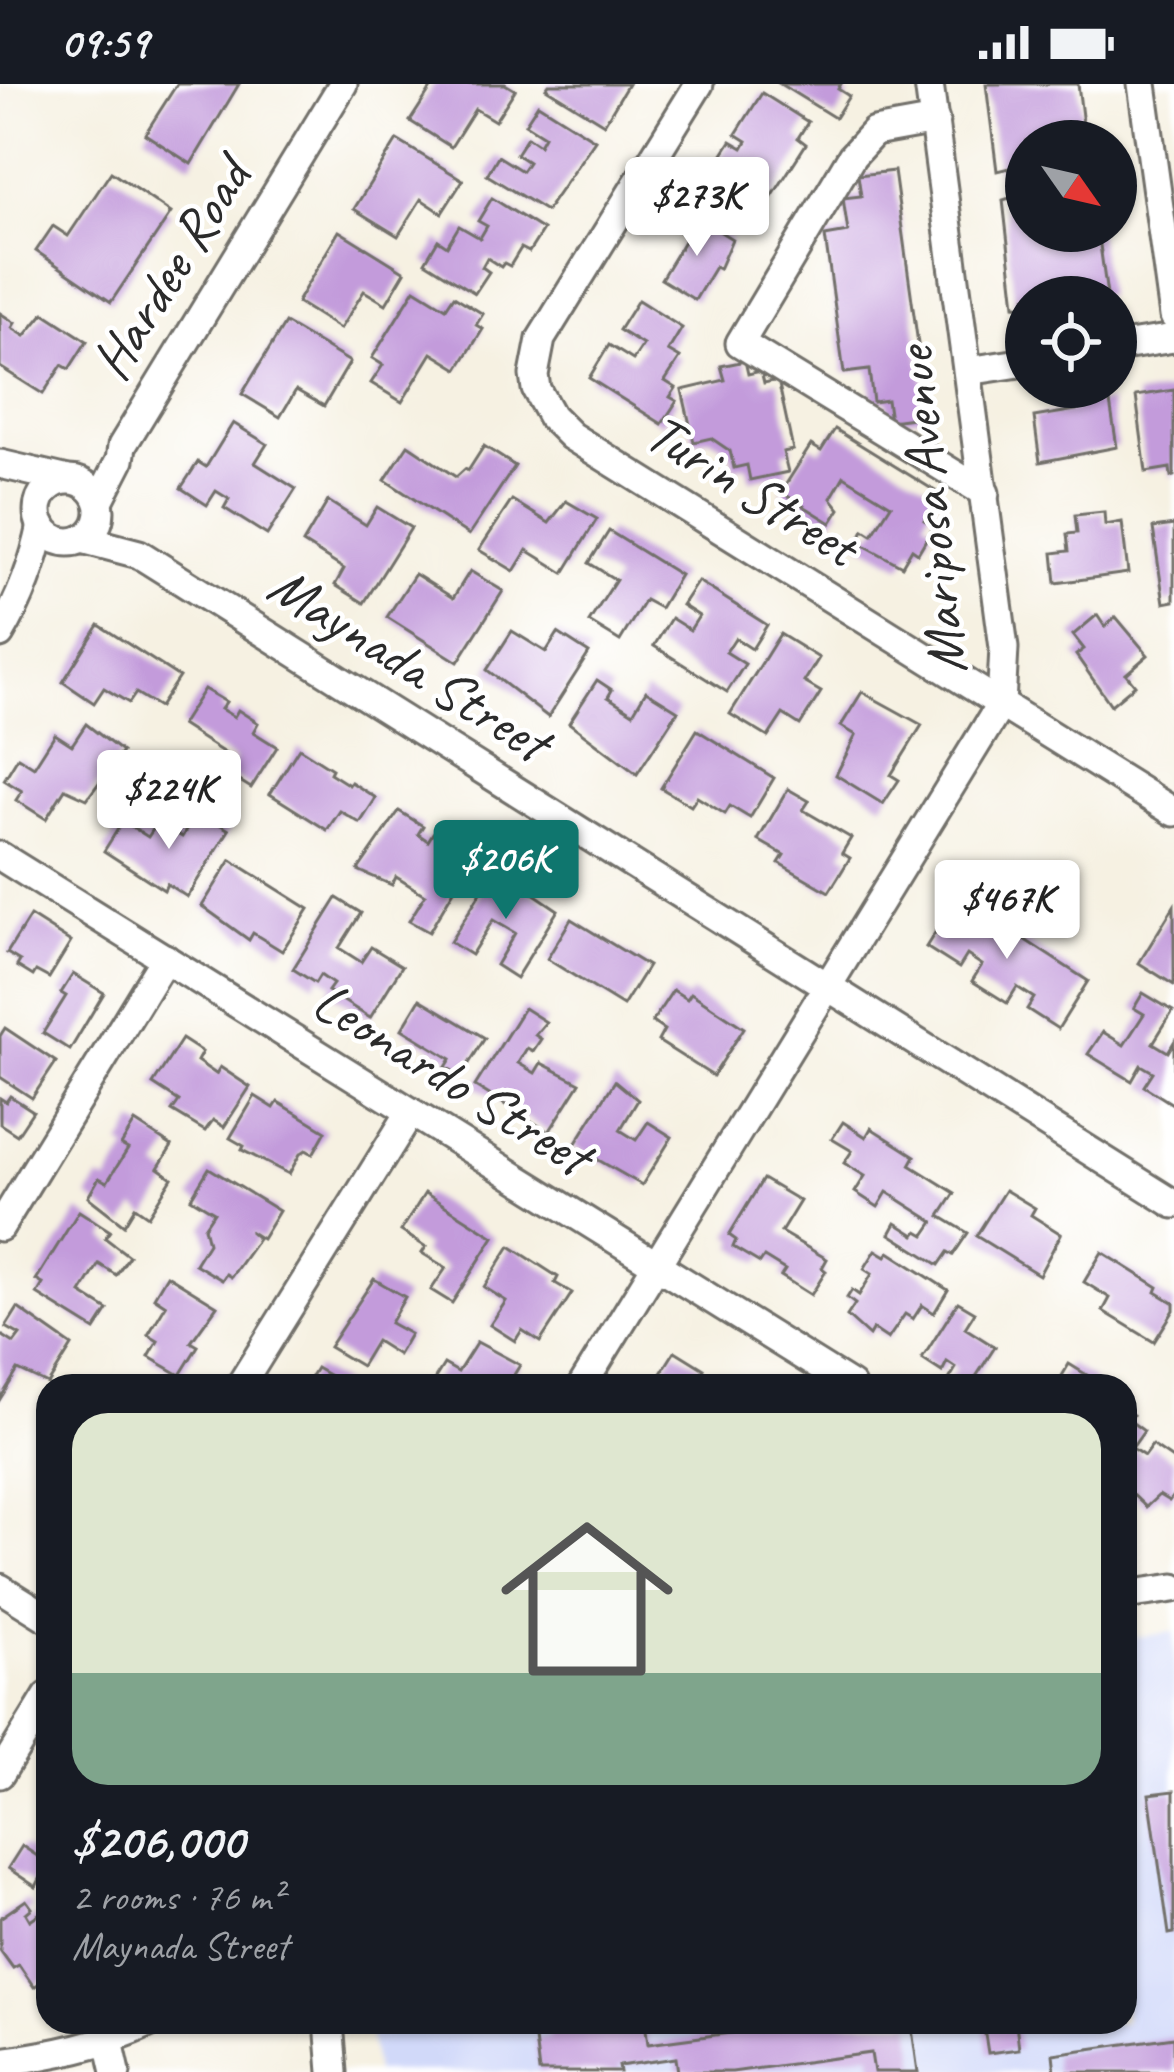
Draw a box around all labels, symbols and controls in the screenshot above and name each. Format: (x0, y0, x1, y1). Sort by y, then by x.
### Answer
text: 09:59 (60, 14, 148, 71)
north arrow (1005, 120, 1137, 252)
map controls (1005, 120, 1137, 408)
street label: Hardee Road (74, 138, 270, 392)
pin: $273K (613, 157, 781, 259)
text: $273K (652, 171, 742, 220)
button: locate (1005, 276, 1137, 408)
street label: Mariposa Avenue (877, 341, 983, 678)
street label: Turin Street (633, 396, 875, 585)
street label: Maynada Street (256, 549, 568, 781)
pin: $224K (85, 750, 253, 852)
text: $224K (124, 764, 214, 813)
pin: $206K (422, 820, 590, 922)
text: $206K (461, 834, 551, 883)
pin: $467K (923, 860, 1091, 962)
text: $467K (962, 874, 1052, 923)
street label: Leonardo Street (300, 965, 610, 1195)
icon: home (479, 1491, 695, 1707)
text: $206,000 (72, 1809, 244, 1873)
text: 2 rooms · 76 m² (72, 1873, 283, 1922)
text: Maynada Street (72, 1922, 289, 1971)

